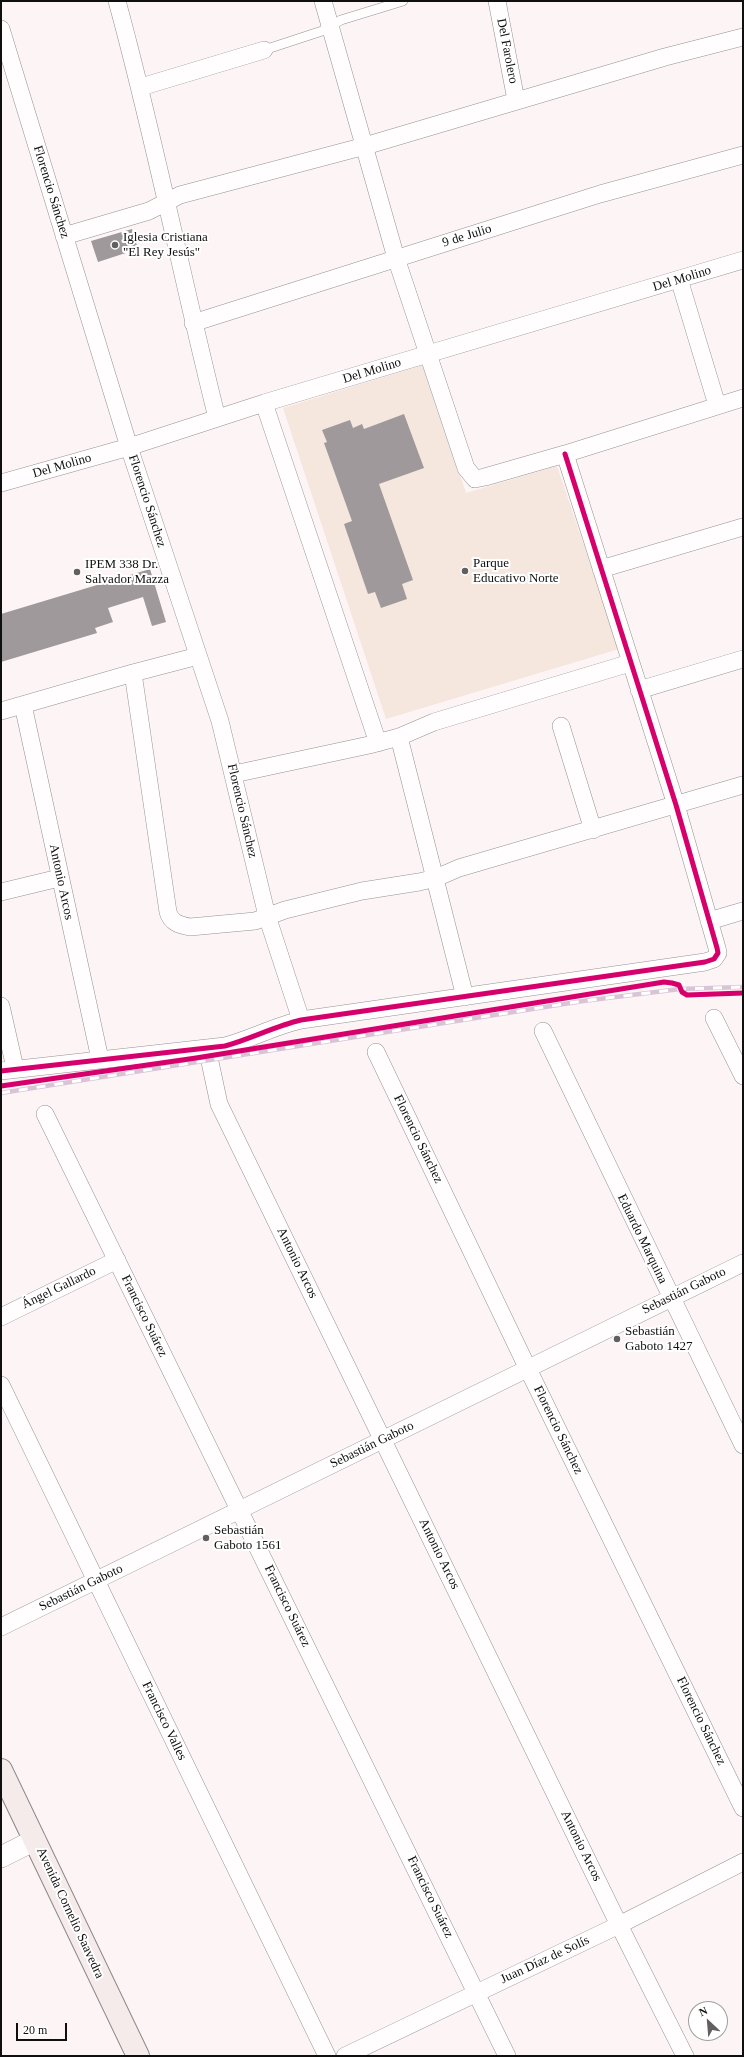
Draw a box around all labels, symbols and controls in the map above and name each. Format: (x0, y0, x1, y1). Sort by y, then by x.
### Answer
street label: Del Farolero (493, 17, 521, 85)
street label: Florencio Sánchez (29, 144, 73, 240)
street label: 9 de Julio (441, 221, 493, 251)
place label: Iglesia Cristiana "El Rey Jesús" (123, 230, 208, 261)
marker: Iglesia Cristiana "El Rey Jesús" (110, 240, 120, 250)
street label: Del Molino (651, 263, 713, 295)
street label: Del Molino (341, 355, 403, 387)
street label: Del Molino (31, 450, 93, 482)
street label: Florencio Sánchez (125, 453, 169, 549)
place label: Parque Educativo Norte (473, 556, 559, 587)
place label: IPEM 338 Dr. Salvador Mazza (85, 557, 169, 588)
marker: Parque Educativo Norte (460, 566, 470, 576)
marker: IPEM 338 Dr. Salvador Mazza (72, 567, 82, 577)
street label: Florencio Sánchez (224, 762, 260, 860)
street label: Antonio Arcos (45, 843, 77, 921)
street label: Florencio Sánchez (390, 1092, 446, 1186)
street label: Eduardo Marquina (614, 1192, 670, 1286)
street label: Antonio Arcos (273, 1225, 321, 1301)
street label: Ángel Gallardo (19, 1263, 99, 1313)
street label: Sebastián Gaboto (640, 1264, 728, 1318)
street label: Francisco Suárez (117, 1273, 171, 1359)
place label: Sebastián Gaboto 1427 (625, 1324, 693, 1355)
marker: Sebastián Gaboto 1427 (612, 1334, 622, 1344)
street label: Florencio Sánchez (530, 1383, 586, 1477)
street label: Sebastián Gaboto (328, 1418, 416, 1472)
street label: Antonio Arcos (415, 1516, 463, 1592)
place label: Sebastián Gaboto 1561 (214, 1523, 282, 1554)
marker: Sebastián Gaboto 1561 (201, 1533, 211, 1543)
street label: Sebastián Gaboto (37, 1561, 125, 1615)
street label: Francisco Suárez (260, 1563, 314, 1649)
street label: Florencio Sánchez (673, 1674, 729, 1768)
street label: Francisco Valles (138, 1679, 190, 1763)
street label: Antonio Arcos (557, 1808, 605, 1884)
street label: Avenida Cornelio Saavedra (33, 1845, 107, 1981)
street label: Francisco Suárez (403, 1854, 457, 1940)
street label: Juan Díaz de Solís (498, 1933, 592, 1987)
north arrow (688, 2001, 728, 2041)
text: N (697, 2004, 709, 2018)
scale bar (18, 2015, 69, 2041)
text: 20 m (23, 2023, 47, 2037)

